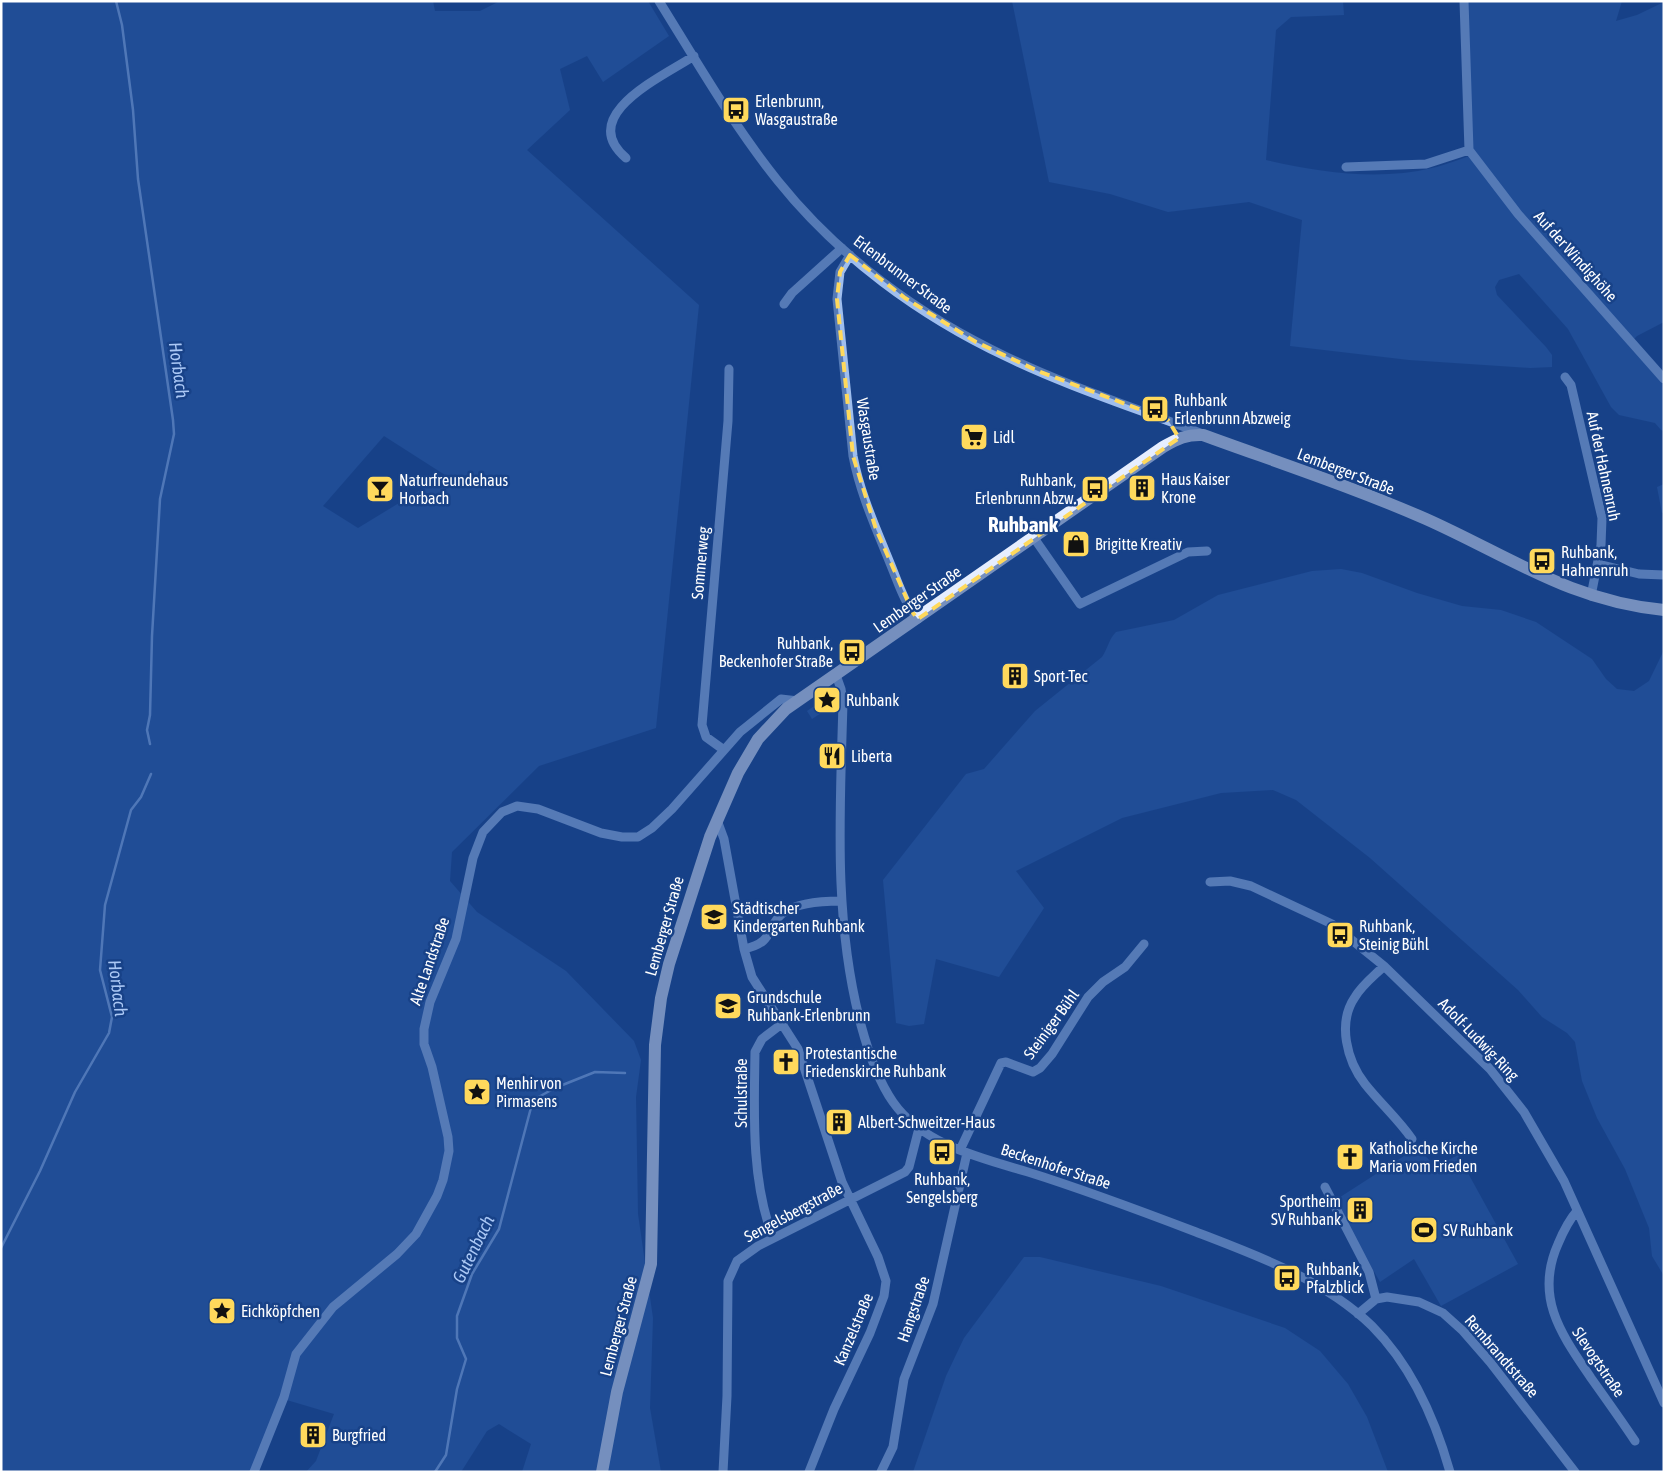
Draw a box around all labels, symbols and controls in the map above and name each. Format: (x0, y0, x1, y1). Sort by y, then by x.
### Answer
place label: Erlenbrunn, Wasgaustraße (755, 92, 838, 129)
bus stop icon: Erlenbrunn, Wasgaustraße (721, 95, 751, 125)
street label: Auf der Windighöhe (1530, 207, 1621, 306)
street label: Erlenbrunner Straße (850, 231, 956, 317)
water label: Horbach (165, 341, 193, 400)
place label: Ruhbank Erlenbrunn Abzweig (1174, 391, 1291, 428)
bus stop icon: Ruhbank Erlenbrunn Abzweig (1140, 394, 1170, 424)
street label: Wasgaustraße (853, 397, 884, 481)
street label: Auf der Hahnenruh (1584, 410, 1624, 522)
supermarket icon: Lidl (959, 422, 989, 452)
place label: Lidl (993, 428, 1015, 446)
street label: Lemberger Straße (1294, 444, 1397, 499)
place label: Haus Kaiser Krone (1161, 470, 1230, 506)
place label: Naturfreundehaus Horbach (399, 471, 508, 507)
place label: Ruhbank, Erlenbrunn Abzw. (975, 471, 1076, 507)
building icon: Haus Kaiser Krone (1127, 473, 1157, 503)
bar icon: Naturfreundehaus Horbach (365, 474, 395, 504)
bus stop icon: Ruhbank, Erlenbrunn Abzw. (1080, 474, 1110, 504)
district label: Ruhbank (988, 512, 1059, 536)
street label: Sommerweg (688, 526, 713, 600)
shop icon: Brigitte Kreativ (1061, 529, 1091, 559)
place label: Brigitte Kreativ (1095, 535, 1183, 554)
place label: Ruhbank, Hahnenruh (1561, 543, 1629, 579)
bus stop icon: Ruhbank, Hahnenruh (1527, 546, 1557, 576)
street label: Lemberger Straße (870, 562, 965, 637)
place label: Ruhbank, Beckenhofer Straße (719, 634, 833, 670)
bus stop icon: Ruhbank, Beckenhofer Straße (837, 637, 867, 667)
building icon: Sport-Tec (1000, 661, 1030, 691)
place label: Sport-Tec (1034, 667, 1087, 686)
place icon: Ruhbank (812, 685, 842, 715)
place label: Ruhbank (846, 691, 899, 709)
restaurant icon: Liberta (817, 741, 847, 771)
place label: Liberta (851, 747, 892, 765)
street label: Lemberger Straße (641, 874, 688, 978)
place label: Städtischer Kindergarten Ruhbank (733, 899, 865, 936)
school or university icon: Städtischer Kindergarten Ruhbank (699, 902, 729, 932)
street label: Alte Landstraße (406, 915, 452, 1007)
place label: Ruhbank, Steinig Bühl (1359, 917, 1430, 954)
bus stop icon: Ruhbank, Steinig Bühl (1325, 920, 1355, 950)
water label: Horbach (104, 959, 132, 1018)
street label: Steiniger Bühl (1020, 985, 1084, 1063)
place label: Grundschule Ruhbank-Erlenbrunn (747, 988, 871, 1024)
school or university icon: Grundschule Ruhbank-Erlenbrunn (713, 991, 743, 1021)
street label: Adolf-Ludwig-Ring (1434, 994, 1523, 1085)
place label: Protestantische Friedenskirche Ruhbank (805, 1044, 946, 1080)
church icon: Protestantische Friedenskirche Ruhbank (771, 1047, 801, 1077)
street label: Schulstraße (732, 1058, 750, 1128)
place label: Menhir von Pirmasens (496, 1074, 562, 1110)
place icon: Menhir von Pirmasens (462, 1077, 492, 1107)
building icon: Albert-Schweitzer-Haus (824, 1107, 854, 1137)
place label: Albert-Schweitzer-Haus (858, 1113, 995, 1131)
bus stop icon: Ruhbank, Sengelsberg (927, 1137, 957, 1167)
place label: Katholische Kirche Maria vom Frieden (1369, 1139, 1478, 1175)
street label: Beckenhofer Straße (999, 1140, 1113, 1192)
church icon: Katholische Kirche Maria vom Frieden (1335, 1142, 1365, 1172)
place label: Ruhbank, Sengelsberg (906, 1170, 978, 1207)
street label: Sengelsbergstraße (741, 1179, 846, 1246)
place label: Sportheim SV Ruhbank (1271, 1192, 1341, 1228)
building icon: Sportheim SV Ruhbank (1345, 1195, 1375, 1225)
water label: Gutenbach (448, 1212, 498, 1286)
sports icon: SV Ruhbank (1409, 1215, 1439, 1245)
place label: SV Ruhbank (1443, 1221, 1513, 1239)
place label: Ruhbank, Pfalzblick (1306, 1260, 1364, 1296)
bus stop icon: Ruhbank, Pfalzblick (1272, 1263, 1302, 1293)
street label: Lemberger Straße (596, 1274, 641, 1378)
street label: Hangstraße (893, 1274, 934, 1345)
street label: Kanzelstraße (830, 1290, 876, 1368)
place icon: Eichköpfchen (207, 1296, 237, 1326)
place label: Eichköpfchen (241, 1302, 320, 1321)
street label: Rembrandtstraße (1461, 1311, 1543, 1401)
street label: Slevogtstraße (1568, 1324, 1629, 1401)
building icon: Burgfried (298, 1420, 328, 1450)
place label: Burgfried (332, 1426, 386, 1445)

